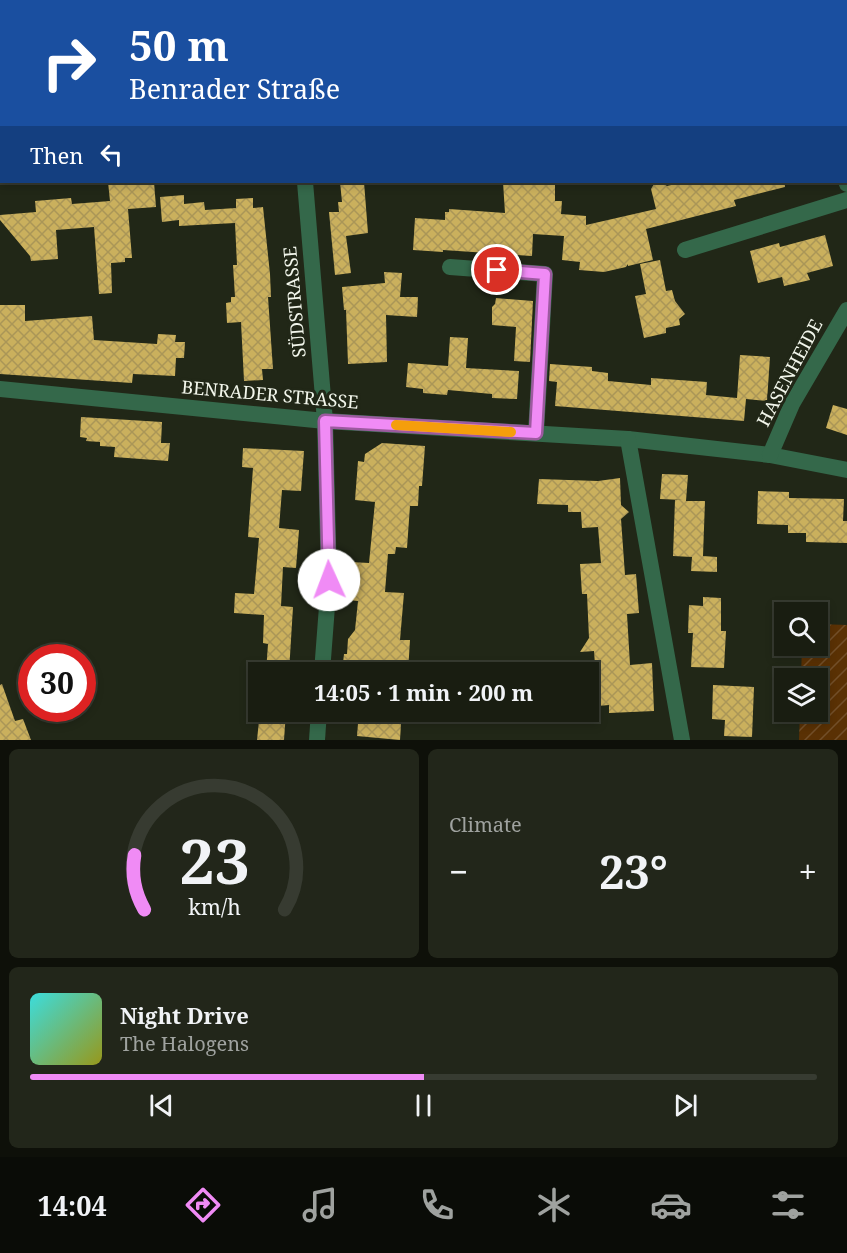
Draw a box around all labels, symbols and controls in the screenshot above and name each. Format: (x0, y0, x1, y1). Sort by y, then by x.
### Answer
text: 50 m (129, 16, 229, 73)
icon: right (30, 24, 108, 102)
text: Benrader Straße (129, 70, 340, 107)
icon: left (95, 138, 128, 171)
text: Then (30, 140, 83, 170)
pin (471, 244, 522, 295)
street label: SÜDSTRASSE (277, 245, 311, 359)
icon: arrive (480, 253, 513, 286)
street label: HASENHEIDE (751, 315, 827, 430)
street label: BENRADER STRASSE (180, 374, 360, 414)
position arrow (297, 548, 361, 612)
map controls (774, 602, 828, 722)
button: search (774, 602, 828, 656)
speed limit sign: 30 (18, 644, 96, 722)
button: layers (774, 668, 828, 722)
text: 14:05 · 1 min · 200 m (314, 677, 533, 707)
text: Climate (449, 811, 522, 838)
text: 23 (179, 817, 249, 902)
text: 23° (599, 841, 668, 902)
text: − (449, 849, 468, 894)
text: + (799, 849, 817, 894)
text: km/h (188, 893, 241, 922)
text: Night Drive (120, 1000, 249, 1030)
text: The Halogens (120, 1030, 249, 1057)
icon: previous (145, 1089, 178, 1122)
icon: pause (407, 1089, 440, 1122)
icon: next (669, 1089, 702, 1122)
icon: directions (182, 1184, 224, 1226)
icon: music (299, 1184, 341, 1226)
icon: phone (416, 1184, 458, 1226)
icon: climate (533, 1184, 575, 1226)
icon: car (650, 1184, 692, 1226)
icon: filters (767, 1184, 809, 1226)
text: 14:04 (38, 1187, 107, 1224)

